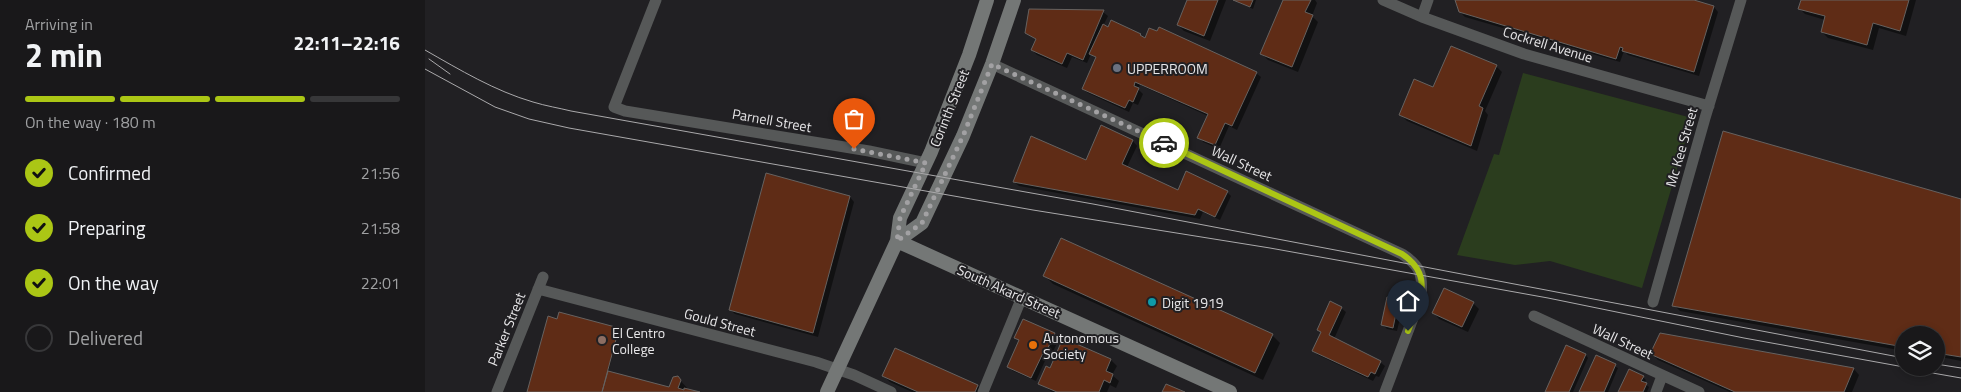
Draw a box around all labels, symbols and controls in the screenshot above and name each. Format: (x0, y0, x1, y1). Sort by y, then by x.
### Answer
text: Arriving in (25, 12, 93, 36)
street label: Cockrell Avenue (1501, 20, 1595, 68)
text: 22:11–22:16 (293, 28, 400, 57)
text: 2 min (25, 31, 103, 79)
place label: UPPERROOM (1127, 58, 1208, 79)
marker: UPPERROOM (1111, 62, 1123, 74)
street label: Corinth Street (924, 66, 974, 150)
pin (833, 98, 875, 149)
street label: Parnell Street (731, 103, 813, 137)
icon: bag (840, 105, 868, 133)
street label: Mc Kee Street (1660, 105, 1702, 189)
text: On the way · 180 m (25, 110, 156, 134)
courier (1139, 118, 1189, 168)
icon: car (1150, 129, 1178, 157)
street label: Wall Street (1208, 140, 1276, 186)
text: Confirmed (68, 158, 151, 187)
icon: check (25, 159, 53, 187)
text: 21:56 (361, 161, 400, 185)
text: Preparing (68, 213, 145, 242)
icon: check (25, 214, 53, 242)
text: 21:58 (361, 216, 400, 240)
street label: South Akard Street (954, 259, 1064, 323)
text: On the way (68, 268, 159, 297)
icon: check (25, 269, 53, 297)
text: 22:01 (361, 271, 400, 295)
pin (1387, 280, 1429, 331)
icon: home (1394, 287, 1422, 315)
street label: Parker Street (482, 289, 530, 369)
place label: Digit 1919 (1162, 292, 1224, 313)
marker: Digit 1919 (1146, 296, 1158, 308)
street label: Gould Street (682, 302, 758, 342)
street label: Wall Street (1589, 318, 1657, 364)
place label: El Centro College (612, 322, 665, 359)
text: Delivered (68, 323, 143, 352)
map controls (1895, 326, 1945, 376)
button: layers (1895, 326, 1945, 376)
place label: Autonomous Society (1043, 327, 1119, 364)
marker: El Centro College (596, 334, 608, 346)
marker: Autonomous Society (1027, 339, 1039, 351)

